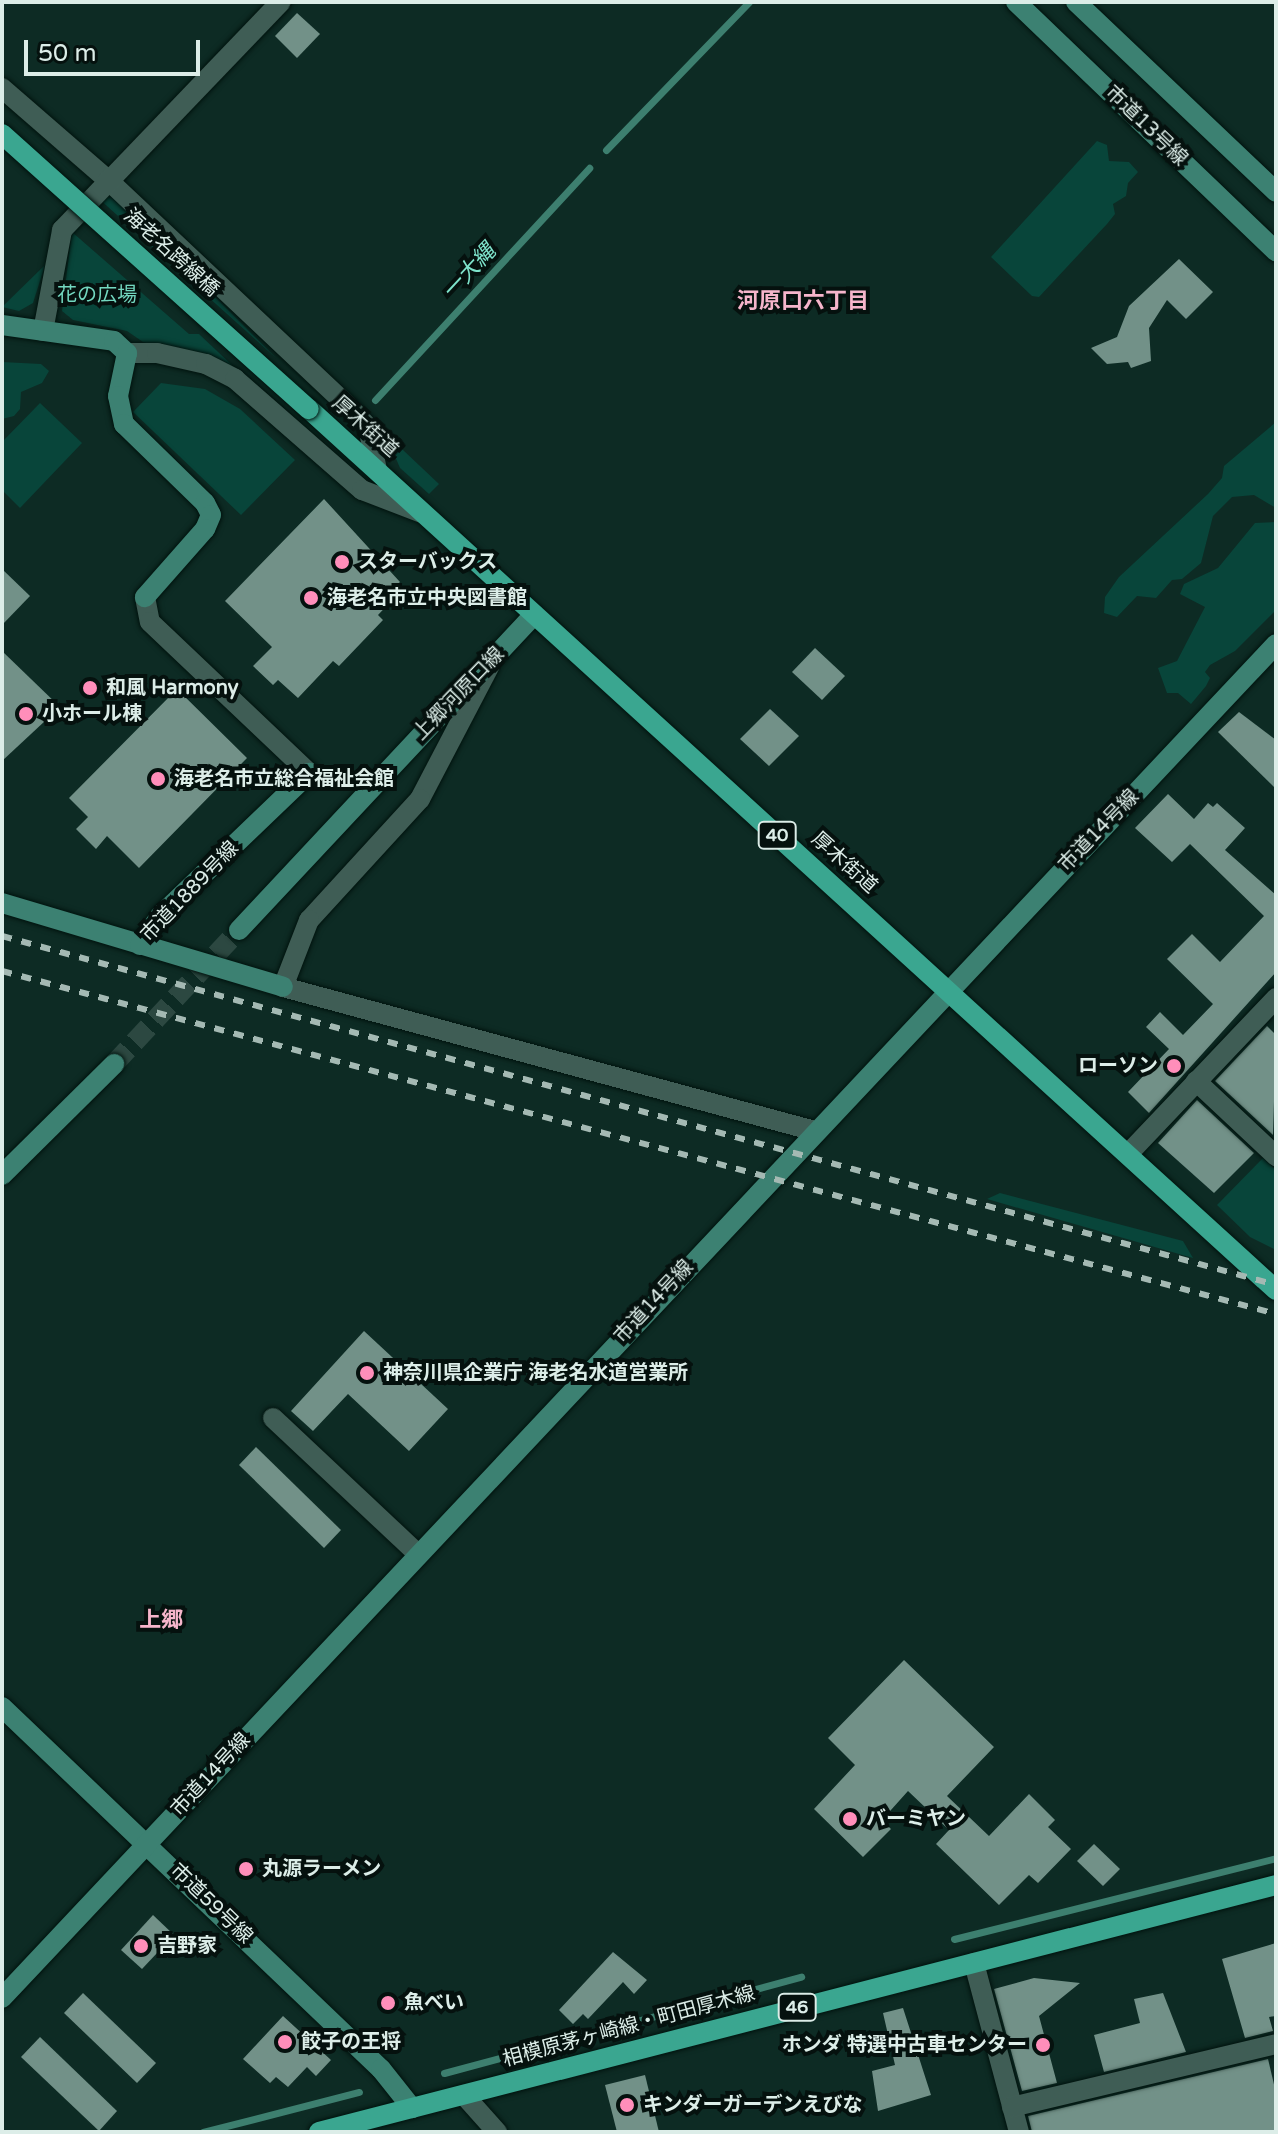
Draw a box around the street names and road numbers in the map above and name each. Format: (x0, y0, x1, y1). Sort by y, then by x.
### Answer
street label: 市道13号線 (1100, 81, 1192, 171)
street label: 海老名跨線橋 (118, 204, 224, 302)
street label: 厚木街道 (327, 391, 403, 463)
street label: 上郷河原口線 (409, 643, 509, 745)
street label: 市道14号線 (1054, 785, 1144, 877)
road number: 40 (757, 821, 797, 849)
street label: 厚木街道 (806, 827, 882, 899)
street label: 市道1889号線 (136, 837, 244, 947)
street label: 市道14号線 (609, 1255, 699, 1349)
street label: 市道14号線 (166, 1728, 256, 1822)
street label: 市道59号線 (165, 1859, 257, 1949)
street label: 相模原茅ヶ崎線・町田厚木線 (500, 1982, 758, 2072)
road number: 46 (777, 1993, 817, 2021)

